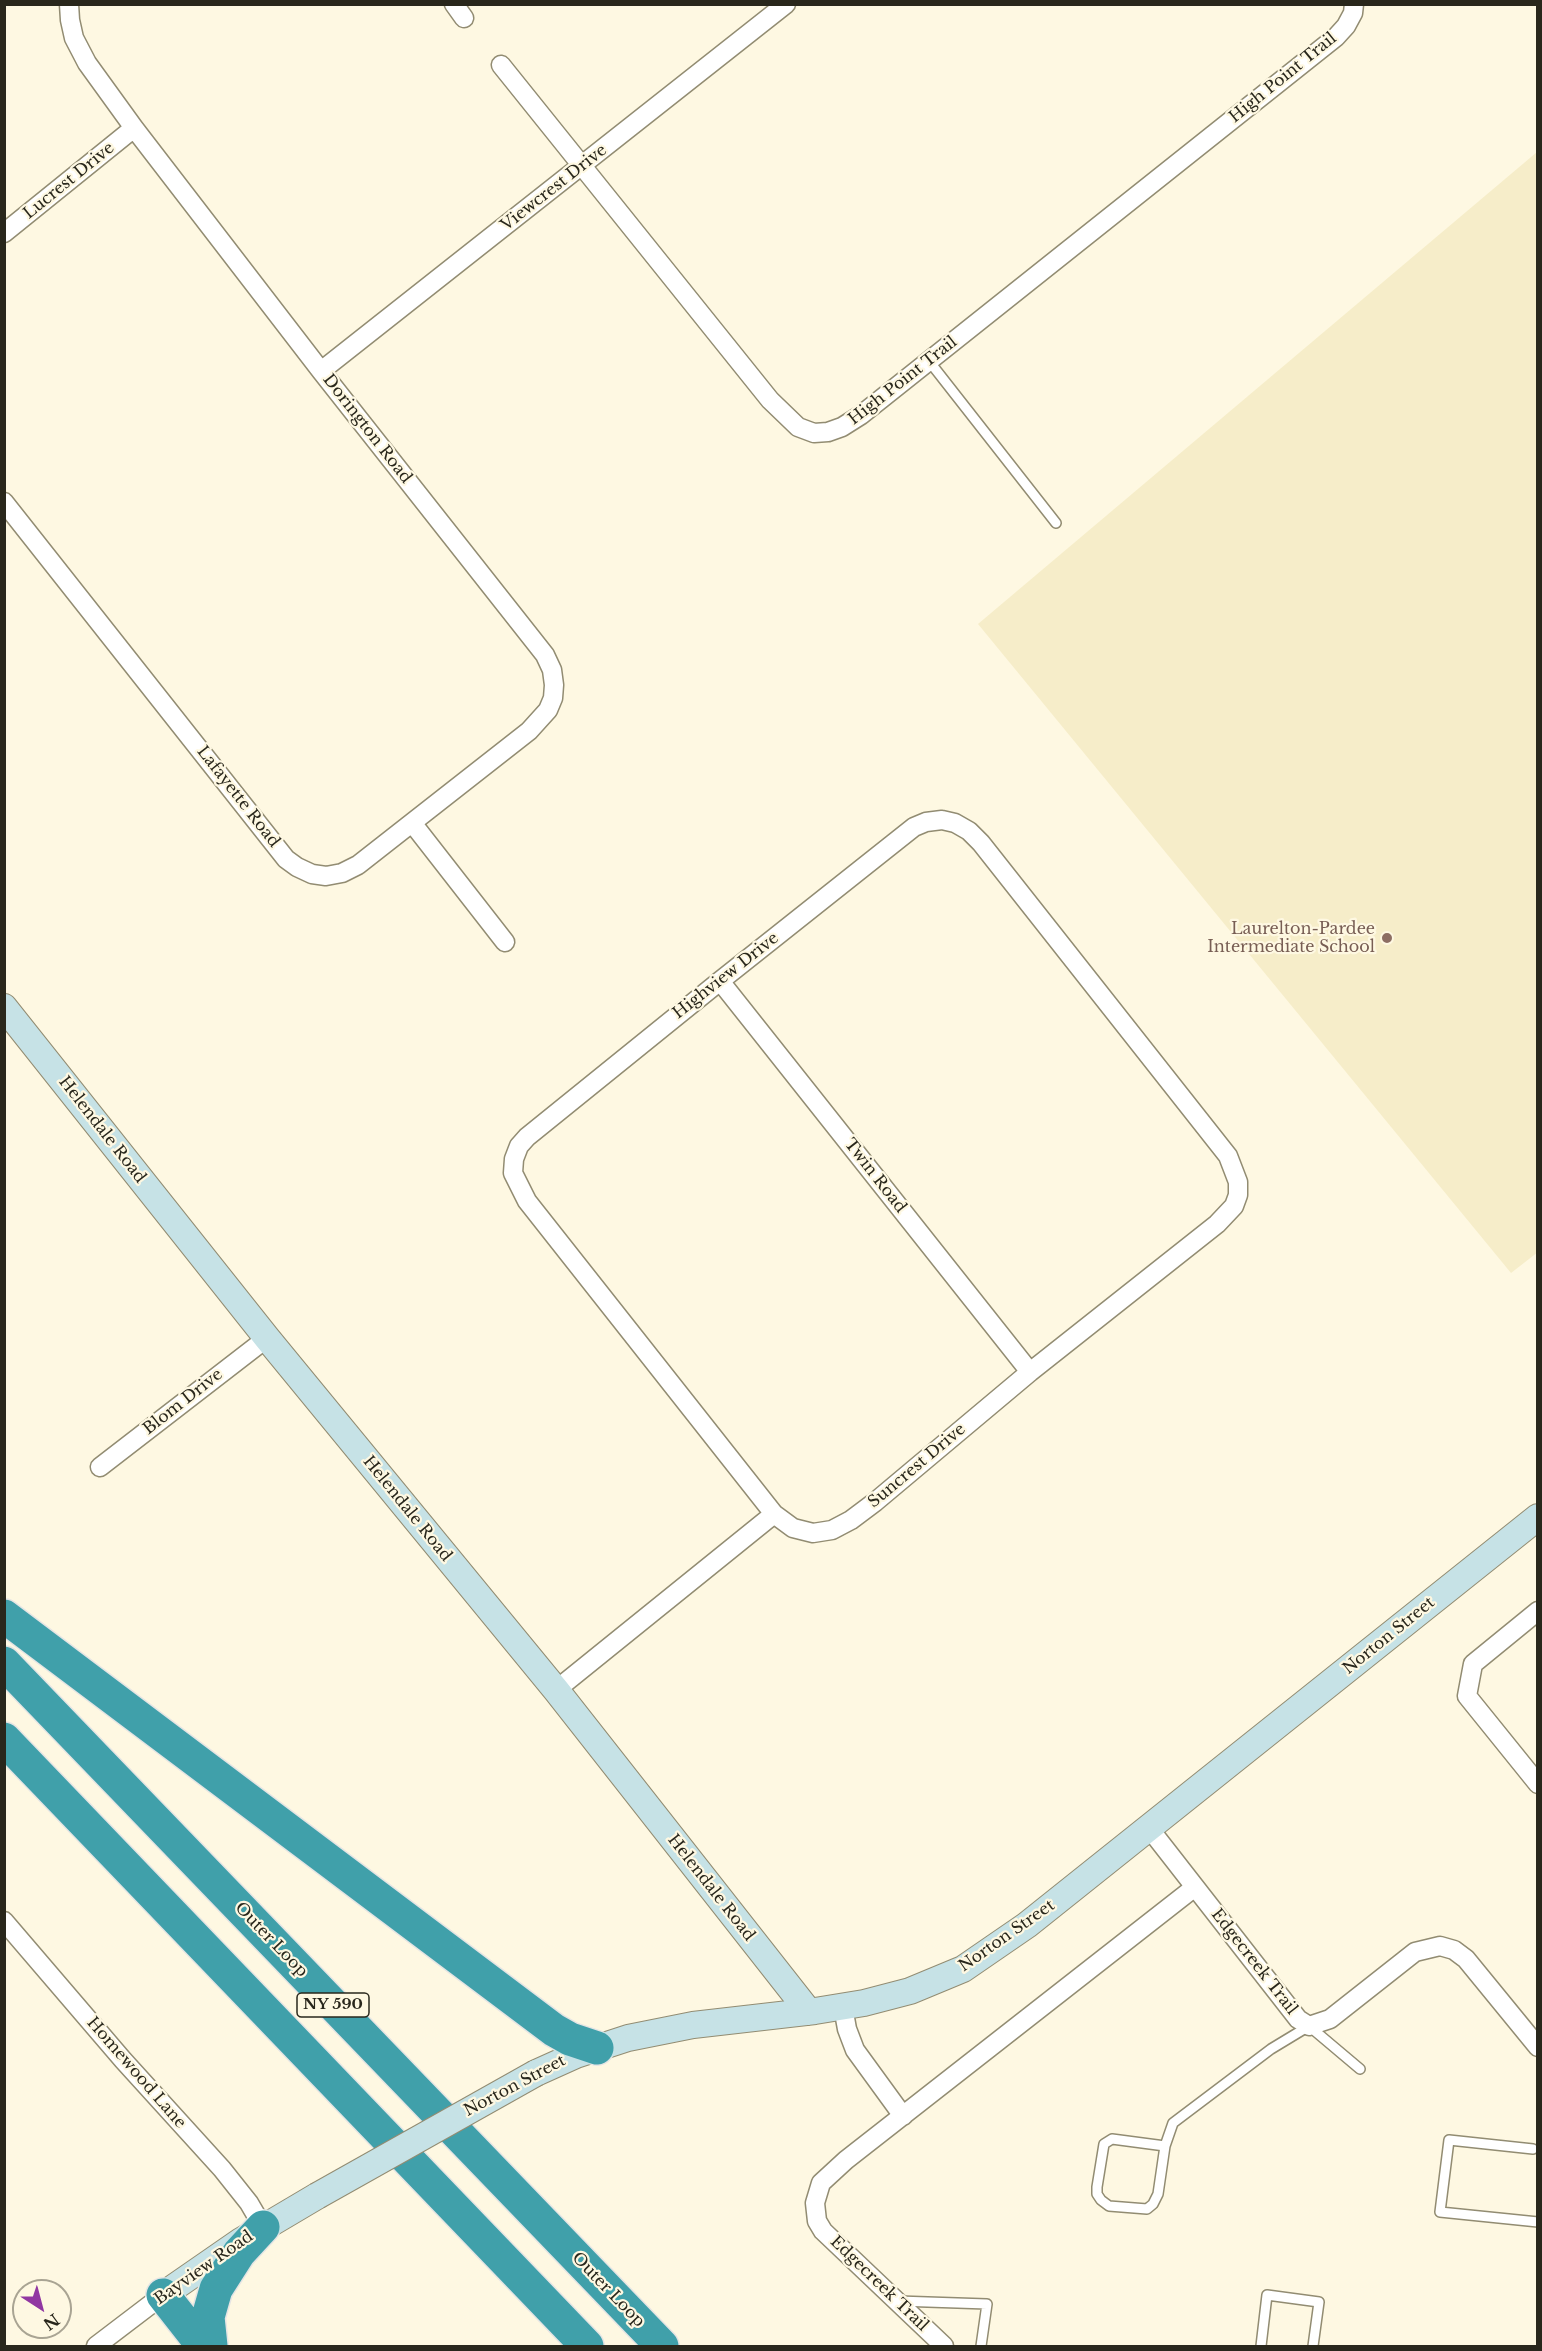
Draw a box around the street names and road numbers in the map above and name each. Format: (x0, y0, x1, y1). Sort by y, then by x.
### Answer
street label: High Point Trail (1226, 29, 1340, 127)
street label: Lucrest Drive (20, 139, 118, 223)
street label: Viewcrest Drive (497, 141, 611, 235)
street label: High Point Trail (845, 333, 961, 429)
street label: Dorington Road (318, 371, 416, 487)
street label: Lafayette Road (193, 743, 283, 851)
street label: Highview Drive (669, 929, 783, 1023)
street label: Helendale Road (54, 1073, 150, 1187)
street label: Twin Road (840, 1135, 910, 1217)
street label: Blom Drive (139, 1365, 227, 1439)
street label: Suncrest Drive (865, 1420, 969, 1512)
street label: Helendale Road (359, 1452, 455, 1566)
street label: Norton Street (1339, 1593, 1439, 1679)
street label: Helendale Road (663, 1831, 759, 1945)
street label: Norton Street (956, 1896, 1058, 1976)
street label: Outer Loop (231, 1899, 311, 1981)
street label: Edgecreek Trail (1207, 1905, 1301, 2019)
road number: NY 590 (297, 1993, 369, 2017)
street label: Homewood Lane (82, 2013, 190, 2133)
street label: Norton Street (461, 2051, 569, 2121)
street label: Bayview Road (151, 2227, 257, 2309)
street label: Edgecreek Trail (826, 2232, 932, 2336)
street label: Outer Loop (568, 2249, 648, 2331)

